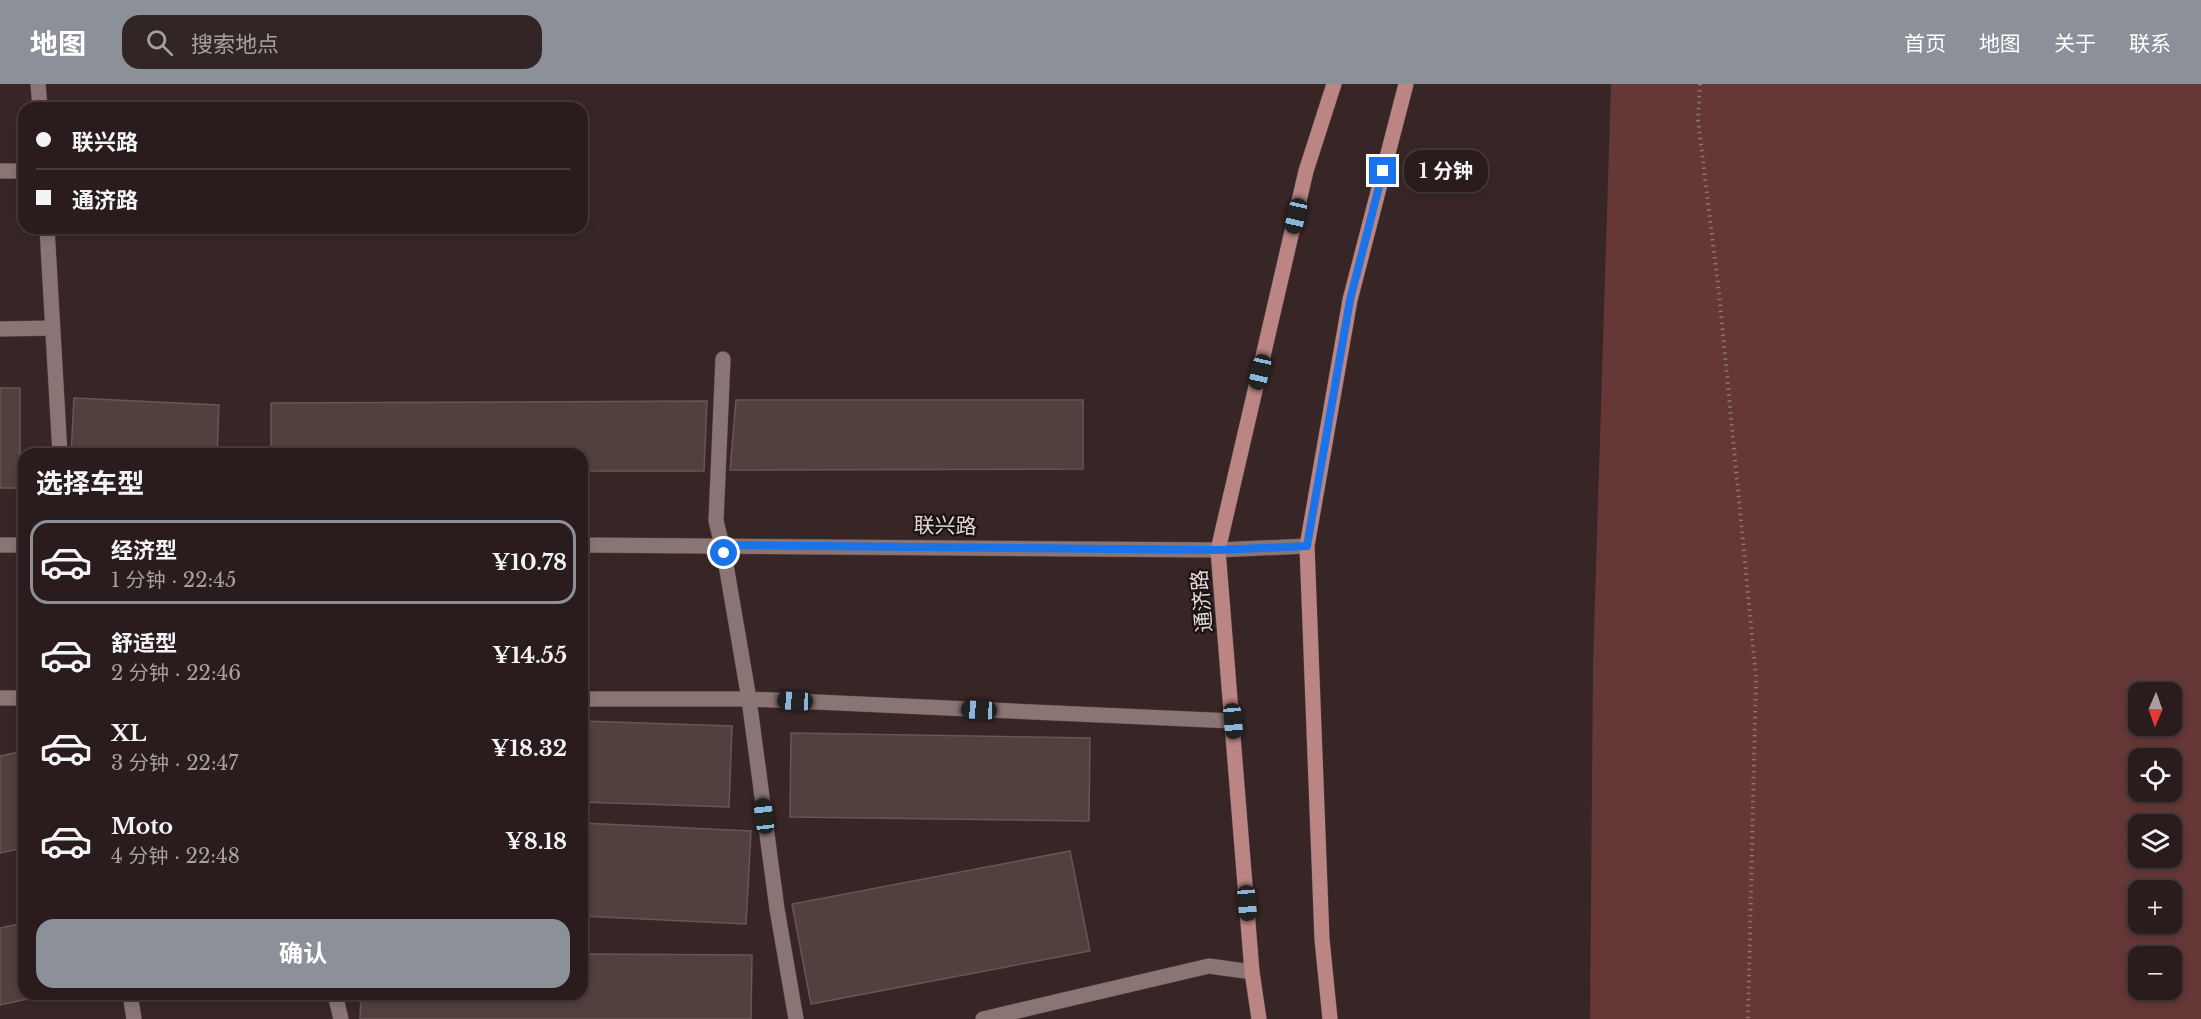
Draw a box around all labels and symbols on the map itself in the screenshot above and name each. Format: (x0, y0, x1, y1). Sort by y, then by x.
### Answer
callout: 1 分钟 (1404, 150, 1488, 192)
route end (1369, 157, 1396, 184)
car (1283, 196, 1309, 236)
car (1247, 352, 1273, 392)
street label: 联兴路 (913, 512, 977, 540)
route start (710, 539, 737, 566)
street label: 通济路 (1186, 568, 1218, 634)
north arrow (2128, 682, 2182, 736)
car (777, 691, 813, 711)
car (961, 700, 997, 720)
car (1222, 702, 1244, 740)
car (753, 797, 775, 835)
car (1236, 884, 1258, 922)

